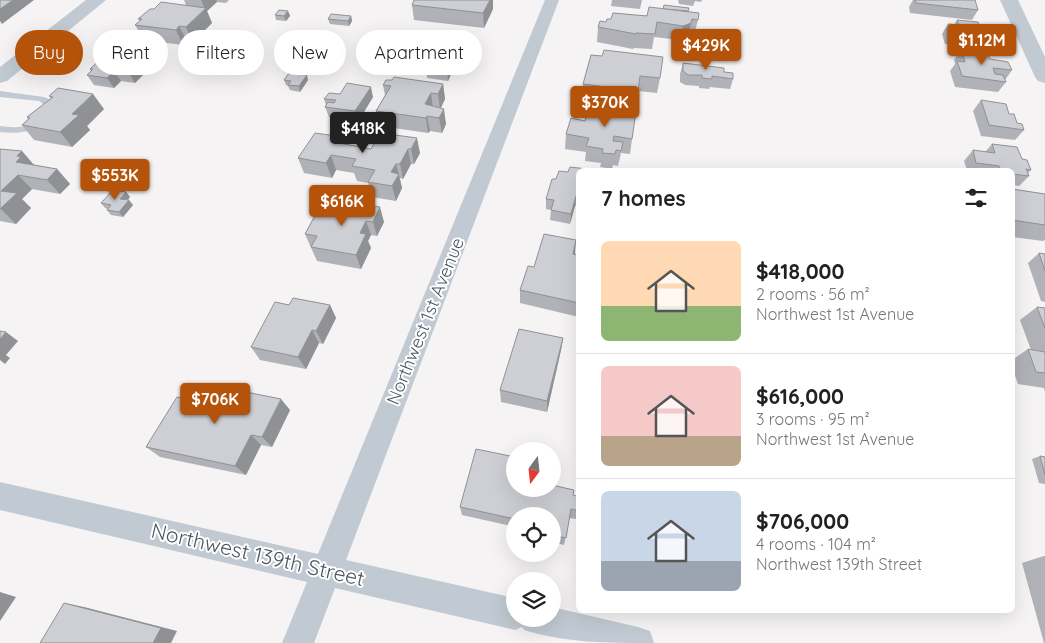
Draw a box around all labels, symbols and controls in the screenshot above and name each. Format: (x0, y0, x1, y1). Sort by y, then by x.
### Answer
pin: $1.12M (941, 23, 1023, 66)
pin: $429K (671, 28, 741, 71)
chip: Buy (15, 30, 83, 75)
chip: Rent (93, 30, 168, 75)
chip: Filters (178, 30, 264, 75)
chip: New (274, 30, 346, 75)
chip: Apartment (356, 30, 482, 75)
text: $1.12M (958, 30, 1006, 50)
text: $429K (682, 35, 730, 55)
pin: $370K (570, 86, 640, 128)
text: $370K (581, 92, 629, 112)
pin: $418K (328, 112, 398, 154)
text: $418K (341, 118, 385, 138)
pin: $553K (80, 158, 150, 201)
text: $553K (91, 165, 139, 185)
pin: $616K (307, 184, 377, 227)
icon: filters (962, 184, 990, 212)
text: 7 homes (601, 185, 686, 211)
text: $616K (320, 191, 364, 211)
street label: Northwest 1st Avenue (381, 234, 469, 408)
text: $418,000 (756, 258, 844, 284)
icon: home (641, 261, 701, 321)
text: 2 rooms · 56 m² (756, 284, 870, 304)
text: Northwest 1st Avenue (756, 304, 914, 324)
pin: $706K (180, 382, 250, 425)
text: $616,000 (756, 383, 844, 409)
icon: home (641, 386, 701, 446)
text: $706K (191, 389, 239, 409)
text: 3 rooms · 95 m² (756, 409, 870, 429)
text: Northwest 1st Avenue (756, 429, 914, 449)
north arrow (506, 442, 561, 498)
map controls (506, 442, 561, 627)
button: locate (506, 507, 561, 562)
text: $706,000 (756, 508, 849, 534)
icon: home (641, 511, 701, 571)
street label: Northwest 139th Street (149, 517, 367, 591)
text: 4 rooms · 104 m² (756, 534, 876, 554)
text: Northwest 139th Street (756, 554, 922, 574)
button: layers (506, 572, 561, 627)

